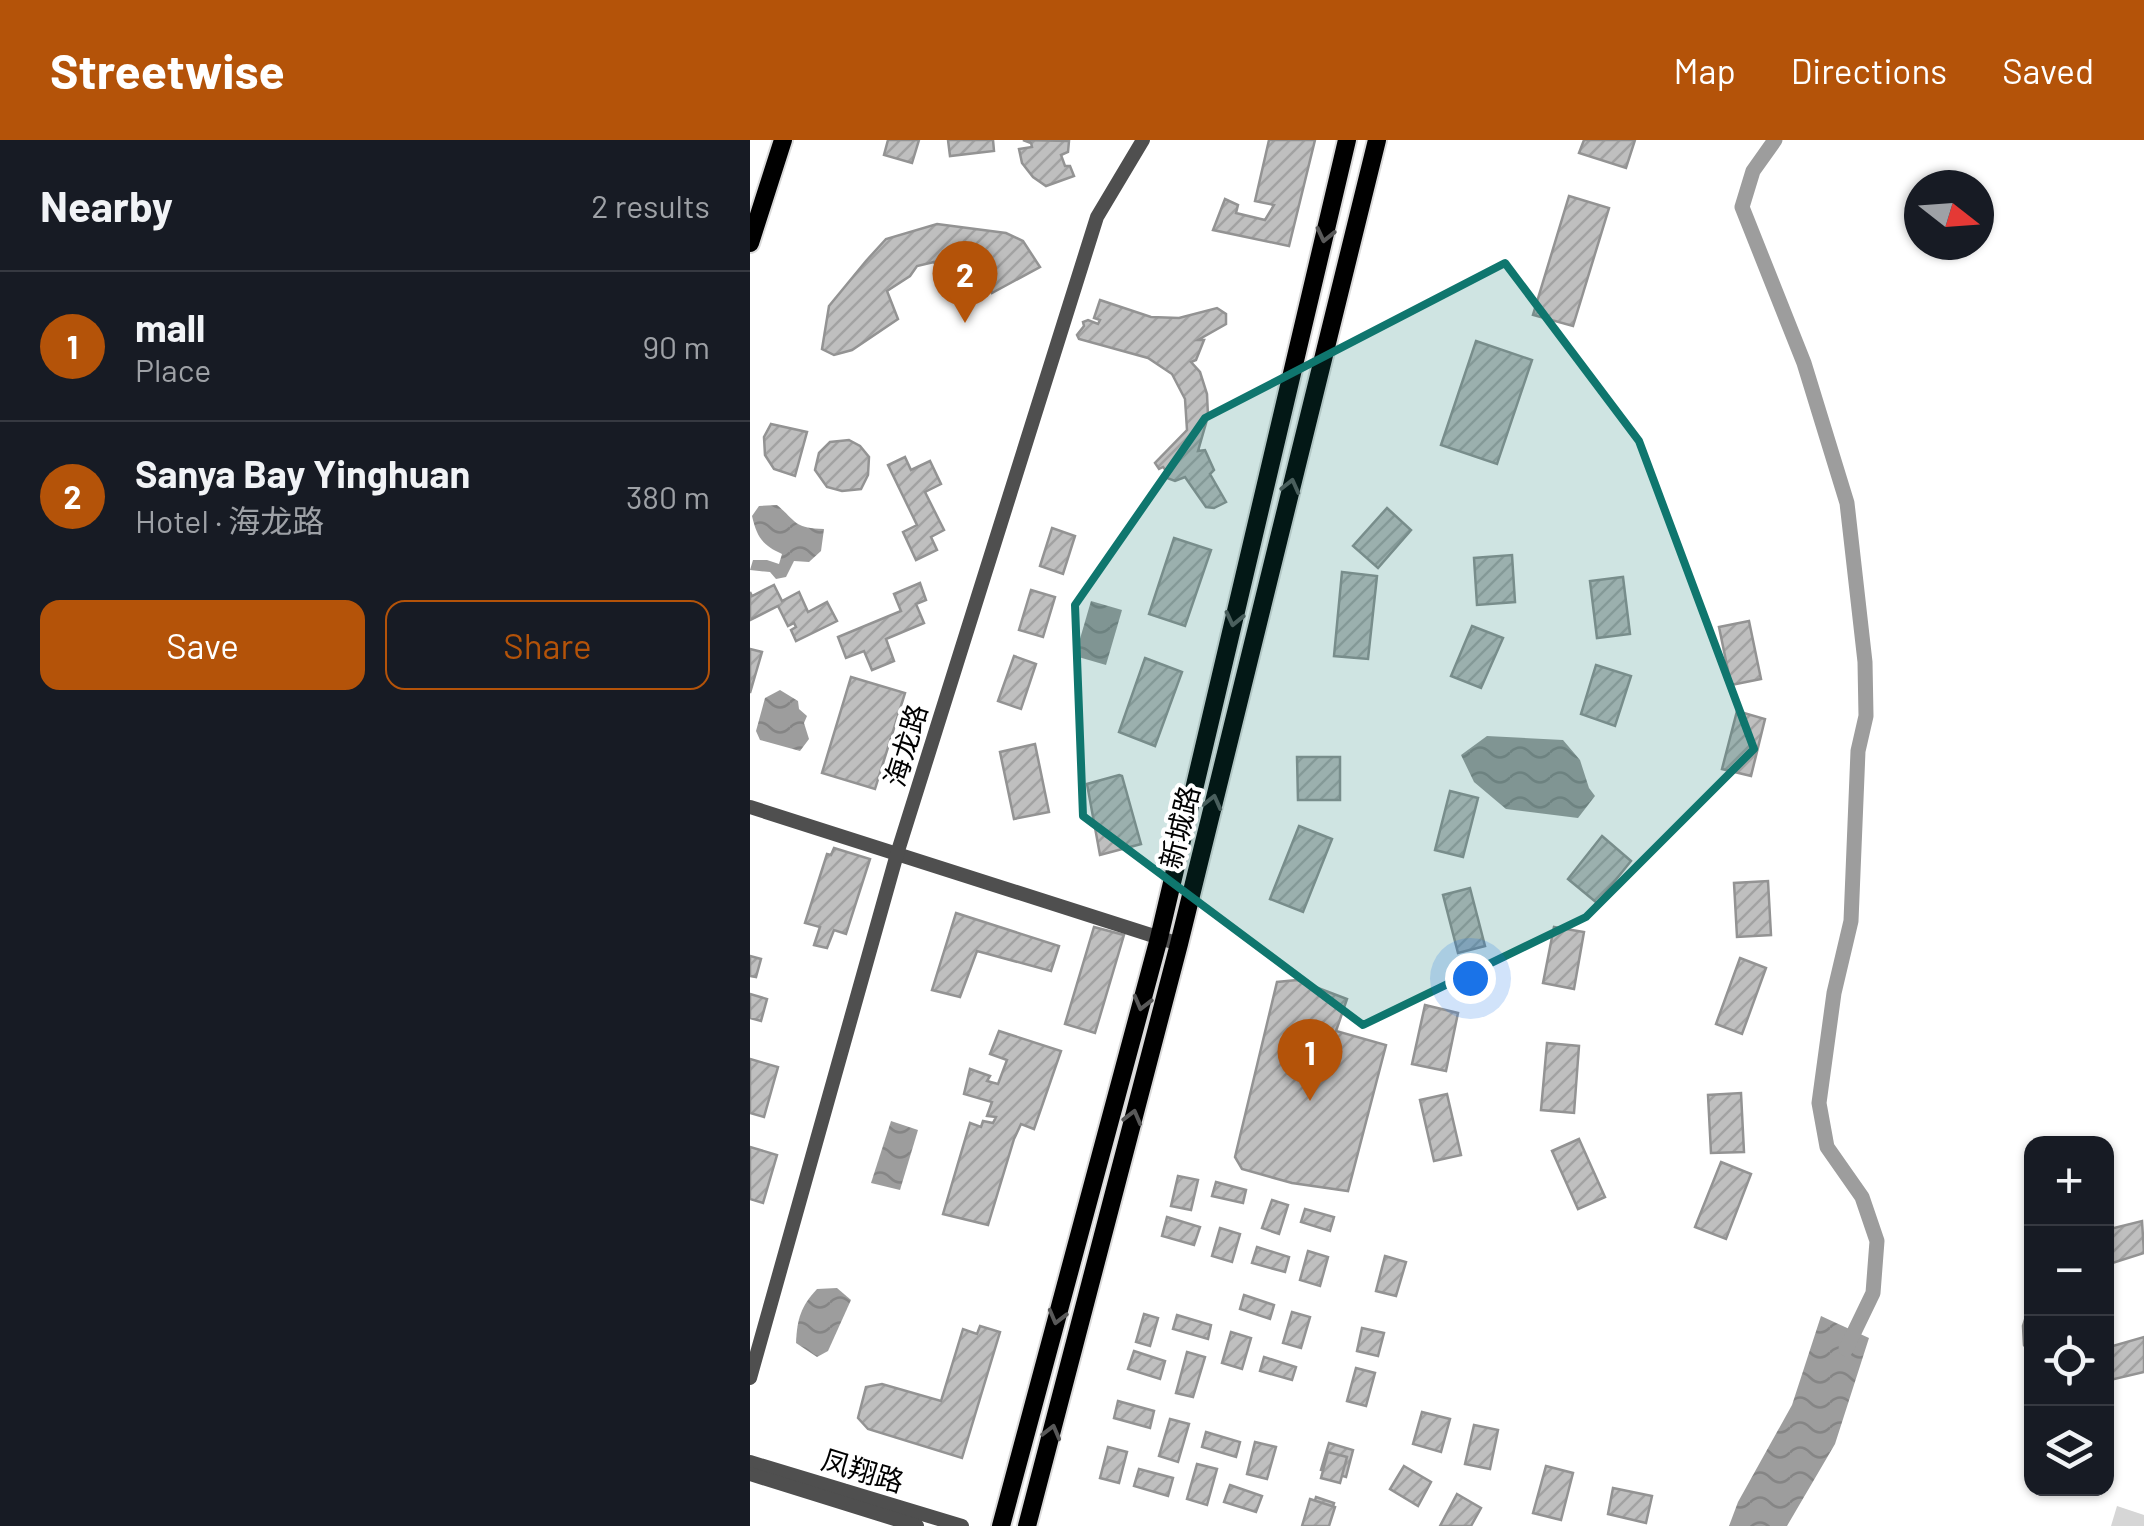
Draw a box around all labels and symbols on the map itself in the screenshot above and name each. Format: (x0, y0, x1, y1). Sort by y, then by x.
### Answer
north arrow (1904, 170, 1994, 260)
one-way arrow (1316, 226, 1337, 243)
pin: 2 (932, 240, 998, 323)
one-way arrow (1279, 478, 1300, 495)
one-way arrow (1225, 610, 1246, 627)
street label: 海龙路 (876, 700, 934, 790)
street label: 新城路 (1152, 782, 1206, 872)
one-way arrow (1201, 794, 1222, 811)
your location (1445, 953, 1496, 1004)
one-way arrow (1132, 994, 1153, 1011)
pin: 1 (1278, 1018, 1342, 1101)
one-way arrow (1122, 1109, 1143, 1126)
one-way arrow (1047, 1308, 1068, 1325)
one-way arrow (1040, 1424, 1061, 1441)
street label: 凤翔路 (818, 1441, 908, 1499)

